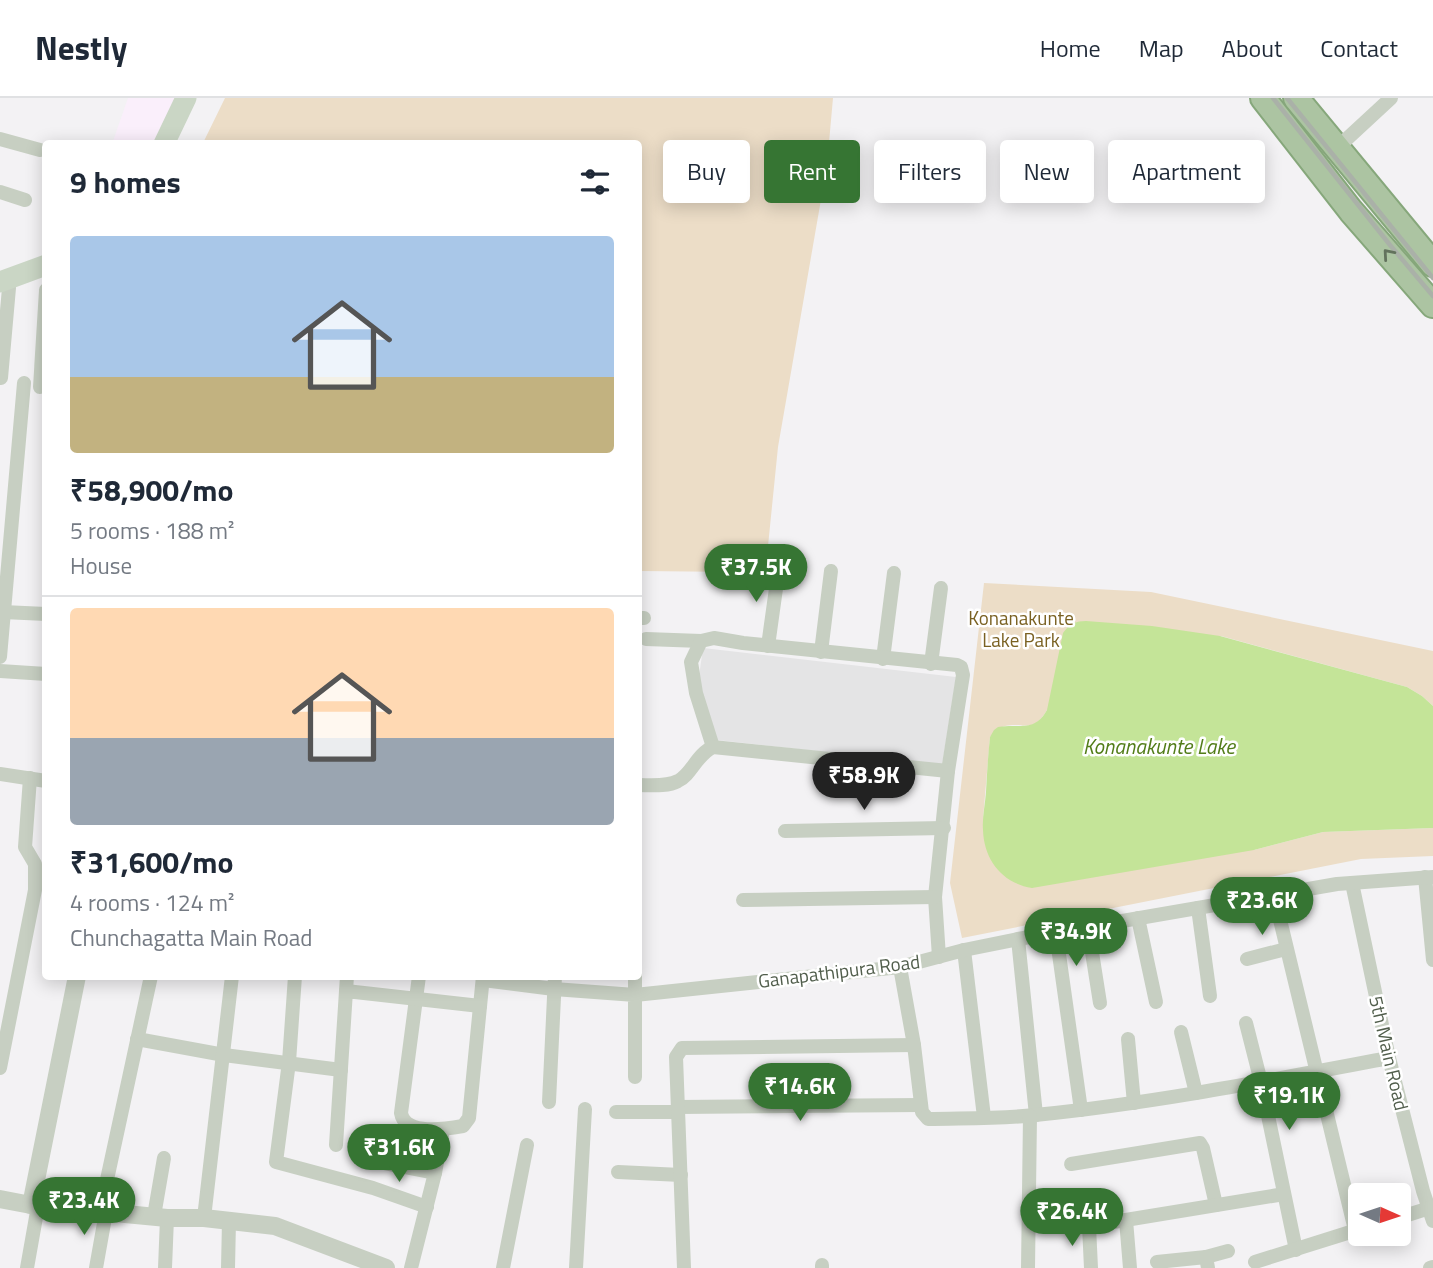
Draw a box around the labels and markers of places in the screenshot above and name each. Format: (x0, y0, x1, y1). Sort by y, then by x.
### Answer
pin: ₹37.5K (699, 545, 813, 604)
pin: ₹58.9K (807, 752, 921, 812)
pin: ₹23.6K (1205, 878, 1319, 937)
pin: ₹34.9K (1019, 908, 1133, 968)
pin: ₹14.6K (743, 1063, 857, 1123)
pin: ₹19.1K (1232, 1072, 1346, 1132)
pin: ₹31.6K (342, 1124, 456, 1184)
pin: ₹23.4K (27, 1178, 141, 1237)
pin: ₹26.4K (1015, 1188, 1129, 1248)

